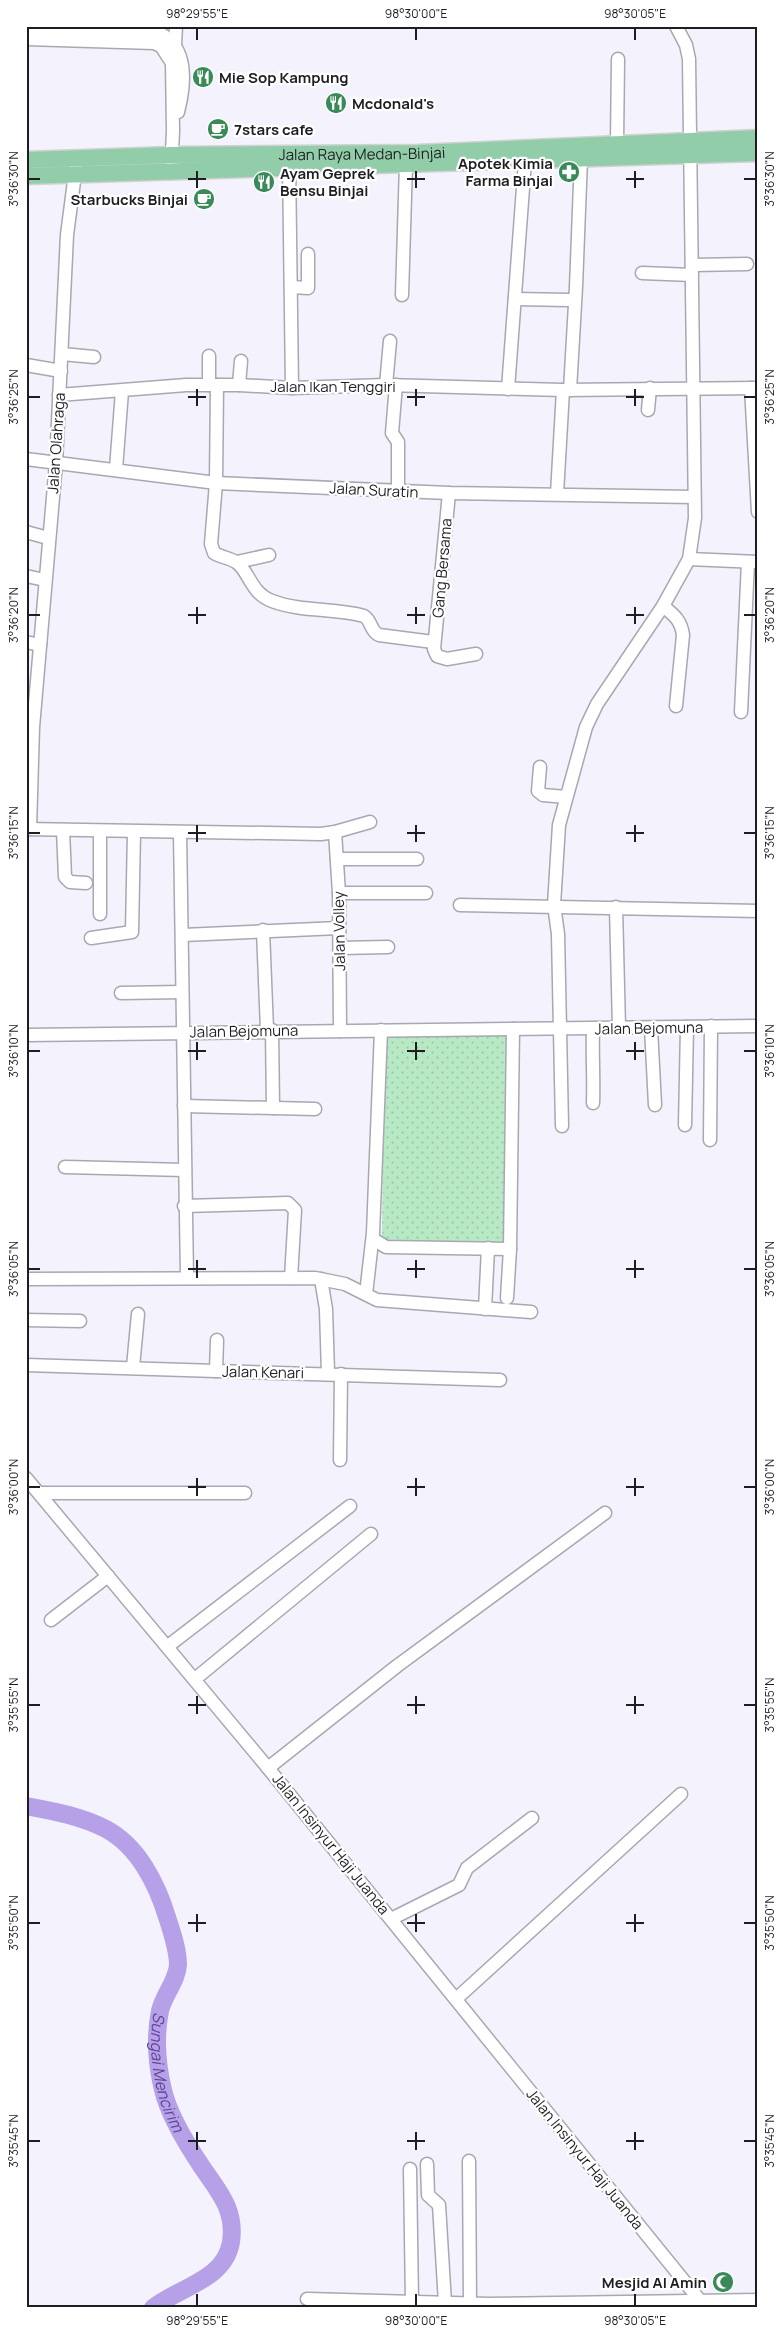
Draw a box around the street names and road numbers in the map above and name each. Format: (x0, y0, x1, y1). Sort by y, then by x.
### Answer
street label: Jalan Raya Medan-Binjai (279, 141, 446, 165)
street label: Jalan Ikan Tenggiri (270, 376, 396, 397)
street label: Jalan Olahraga (42, 392, 70, 494)
street label: Jalan Suratin (329, 477, 419, 503)
street label: Gang Bersama (427, 517, 457, 619)
street label: Jalan Volley (328, 891, 350, 971)
street label: Jalan Bejomuna (595, 1017, 703, 1039)
street label: Jalan Bejomuna (190, 1020, 298, 1042)
street label: Jalan Kenari (222, 1361, 304, 1383)
street label: Jalan Insinyur Haji Juanda (268, 1769, 394, 1919)
street label: Jalan Insinyur Haji Juanda (522, 2084, 648, 2234)

